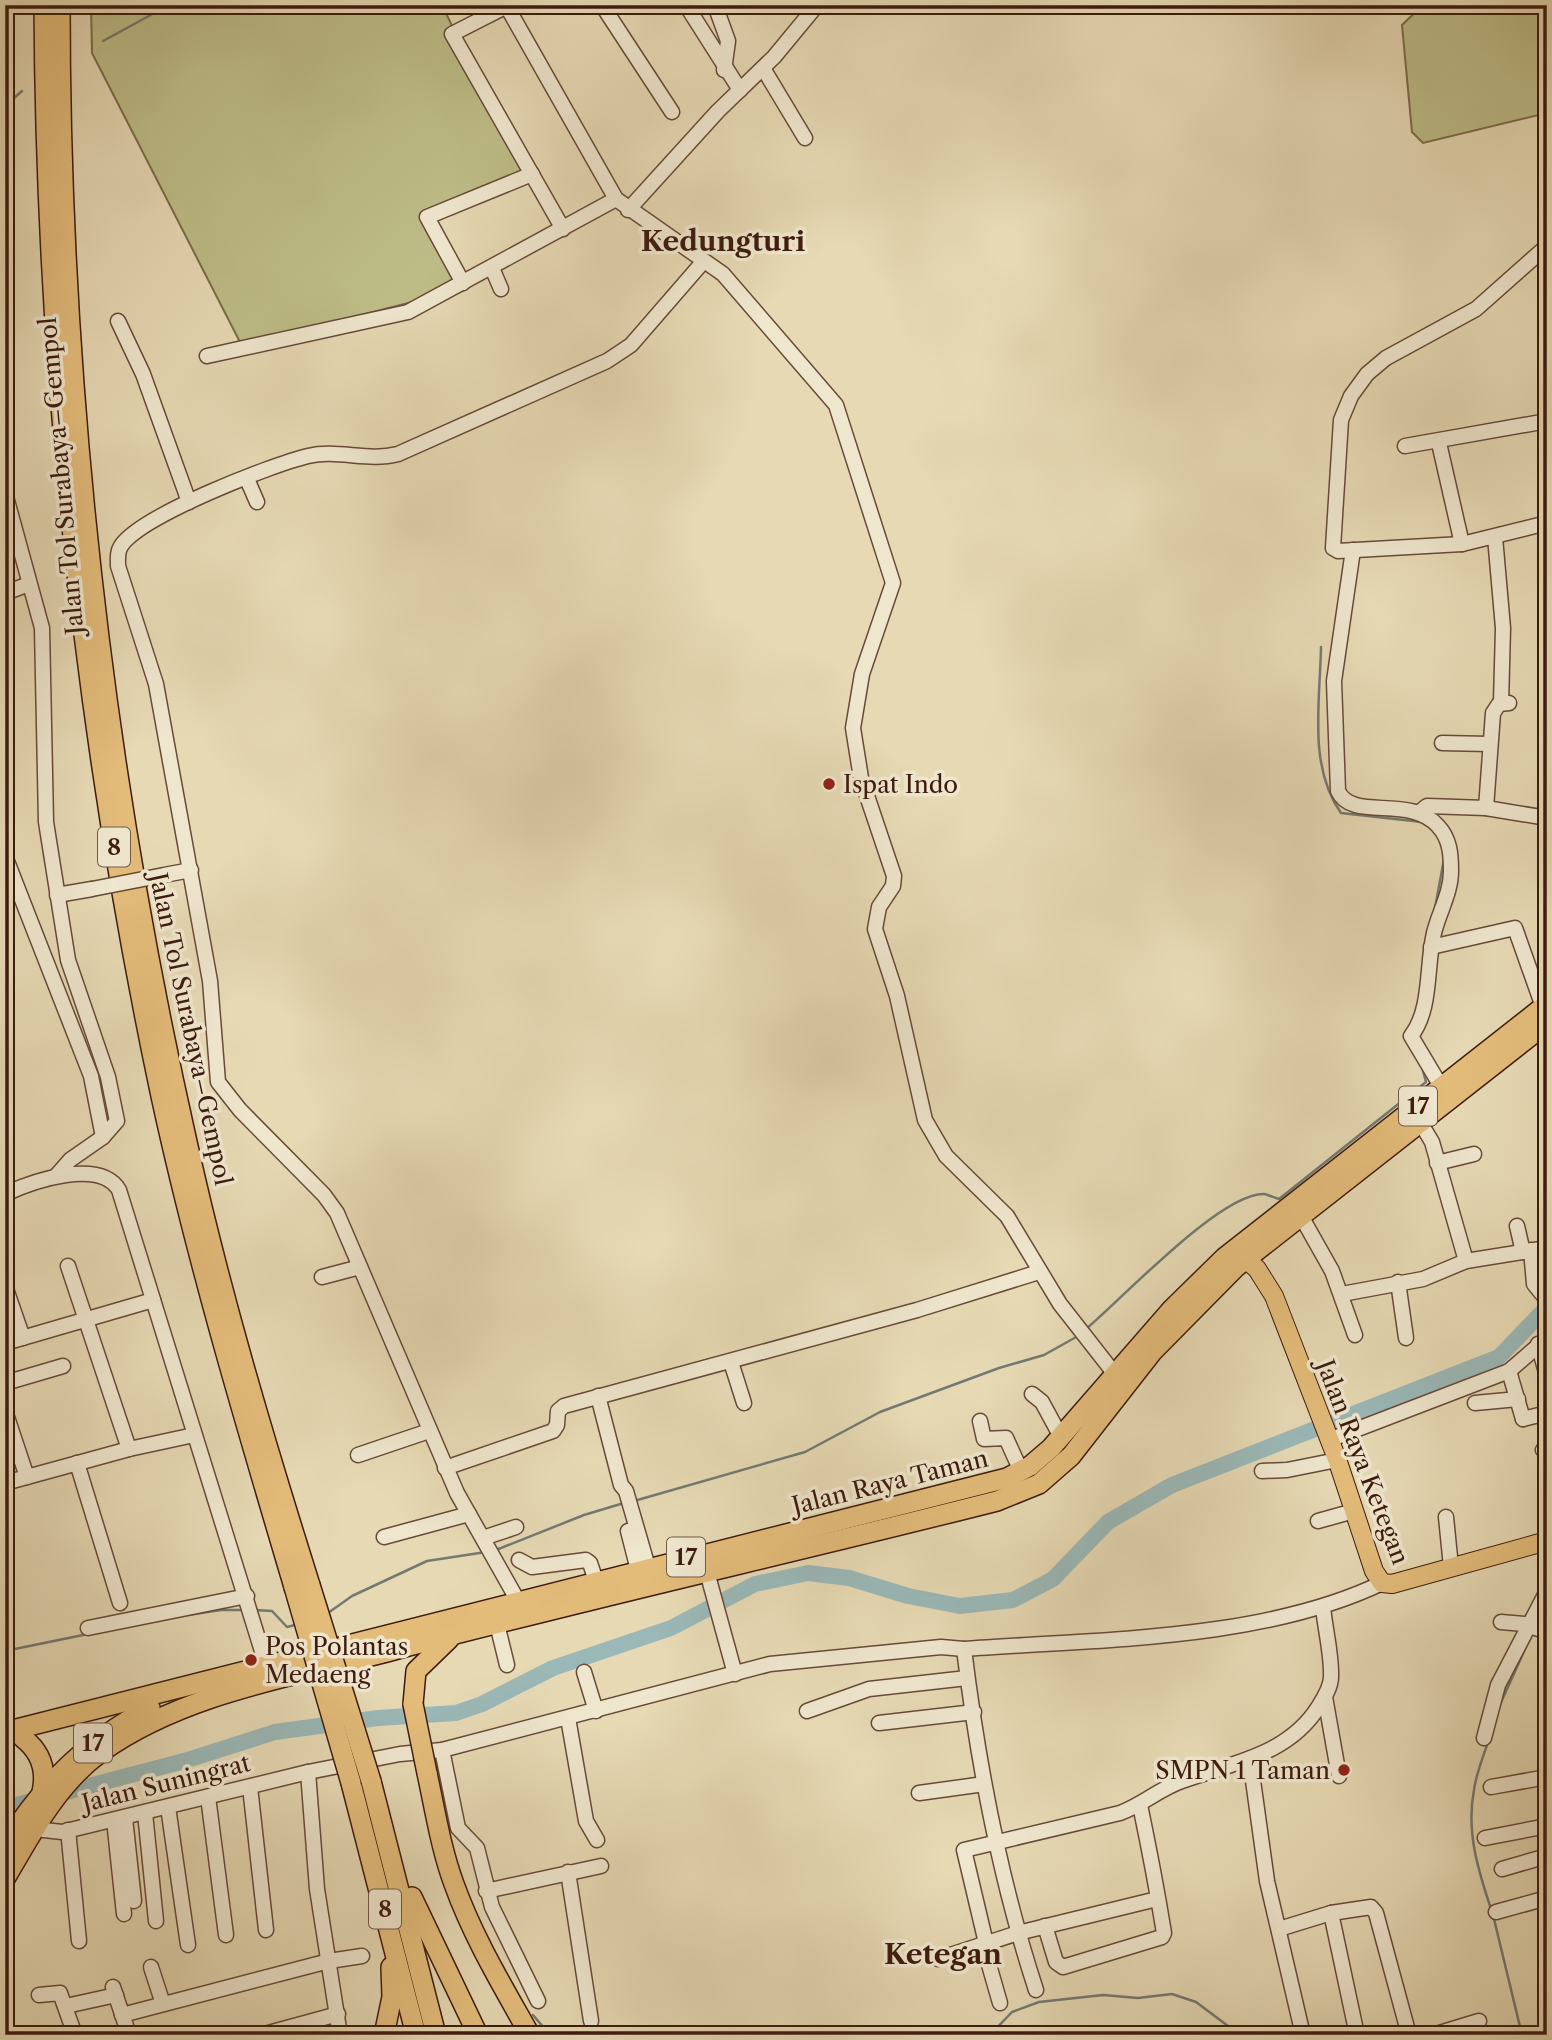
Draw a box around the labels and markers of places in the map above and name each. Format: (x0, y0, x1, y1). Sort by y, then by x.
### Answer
place label: Ispat Indo (843, 770, 958, 799)
marker: Ispat Indo (821, 776, 837, 792)
place label: Pos Polantas Medaeng (265, 1632, 408, 1689)
marker: Pos Polantas Medaeng (243, 1652, 259, 1668)
place label: SMPN 1 Taman (1155, 1756, 1330, 1785)
marker: SMPN 1 Taman (1336, 1762, 1352, 1778)

